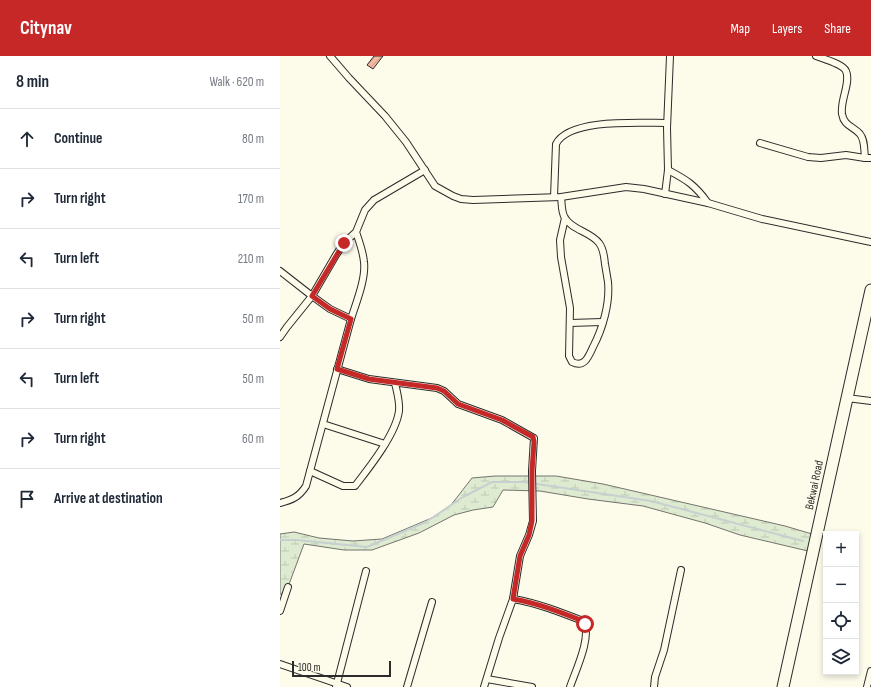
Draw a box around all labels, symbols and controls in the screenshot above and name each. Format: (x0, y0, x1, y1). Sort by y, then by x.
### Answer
text: Citynav (20, 17, 72, 40)
text: Map (730, 20, 750, 37)
text: Layers (772, 20, 802, 37)
text: Share (824, 20, 851, 37)
text: 8 min (16, 72, 49, 92)
text: Walk · 620 m (209, 74, 264, 90)
icon: ahead (16, 128, 38, 150)
text: Continue (54, 129, 103, 148)
text: 80 m (242, 131, 264, 147)
icon: right (16, 188, 38, 210)
text: Turn right (54, 189, 106, 208)
text: 170 m (238, 191, 264, 207)
route end (335, 234, 353, 252)
icon: left (16, 248, 38, 270)
text: Turn left (54, 249, 99, 268)
text: 210 m (238, 251, 264, 267)
icon: right (16, 308, 38, 330)
text: Turn right (54, 309, 106, 328)
text: 50 m (243, 311, 264, 327)
icon: left (16, 368, 38, 390)
text: Turn left (54, 369, 99, 388)
text: 50 m (243, 371, 264, 387)
icon: right (16, 428, 38, 450)
text: Turn right (54, 429, 106, 448)
text: 60 m (242, 431, 264, 447)
street label: Bekwai Road (802, 459, 827, 511)
icon: arrive (16, 488, 38, 510)
text: Arrive at destination (54, 489, 163, 508)
map controls (823, 531, 859, 675)
button: + (823, 531, 859, 567)
button: − (823, 567, 859, 603)
button: locate (823, 603, 859, 639)
route start (576, 615, 594, 633)
button: layers (823, 639, 859, 675)
scale bar (292, 659, 391, 678)
text: 100 m (298, 661, 320, 674)

